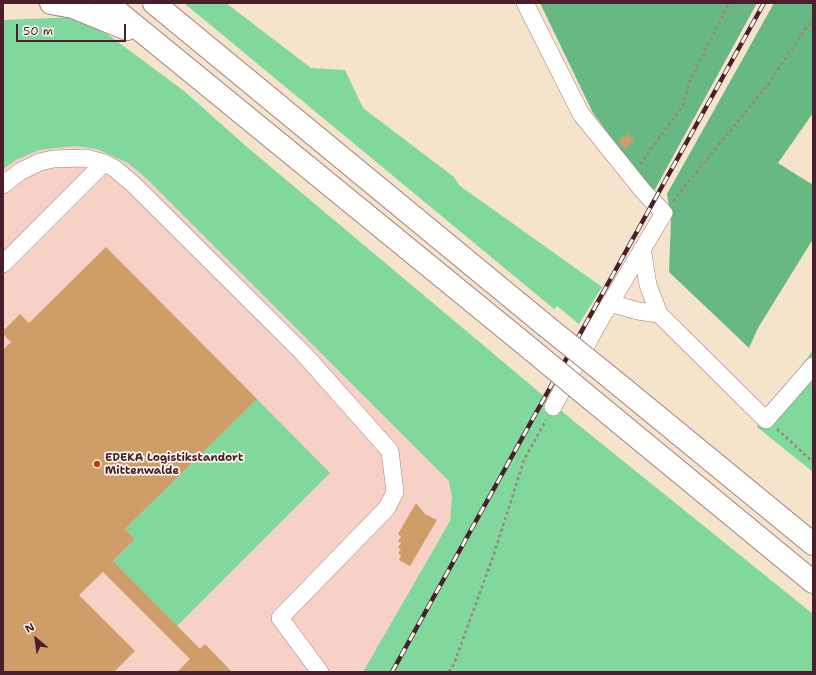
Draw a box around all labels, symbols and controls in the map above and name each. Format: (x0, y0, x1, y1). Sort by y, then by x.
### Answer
scale bar (18, 16, 128, 42)
text: 50 m (23, 23, 53, 39)
place label: EDEKA Logistikstandort Mittenwalde (105, 451, 243, 477)
marker: EDEKA Logistikstandort Mittenwalde (92, 459, 102, 469)
north arrow (16, 619, 56, 659)
text: N (22, 619, 37, 637)

